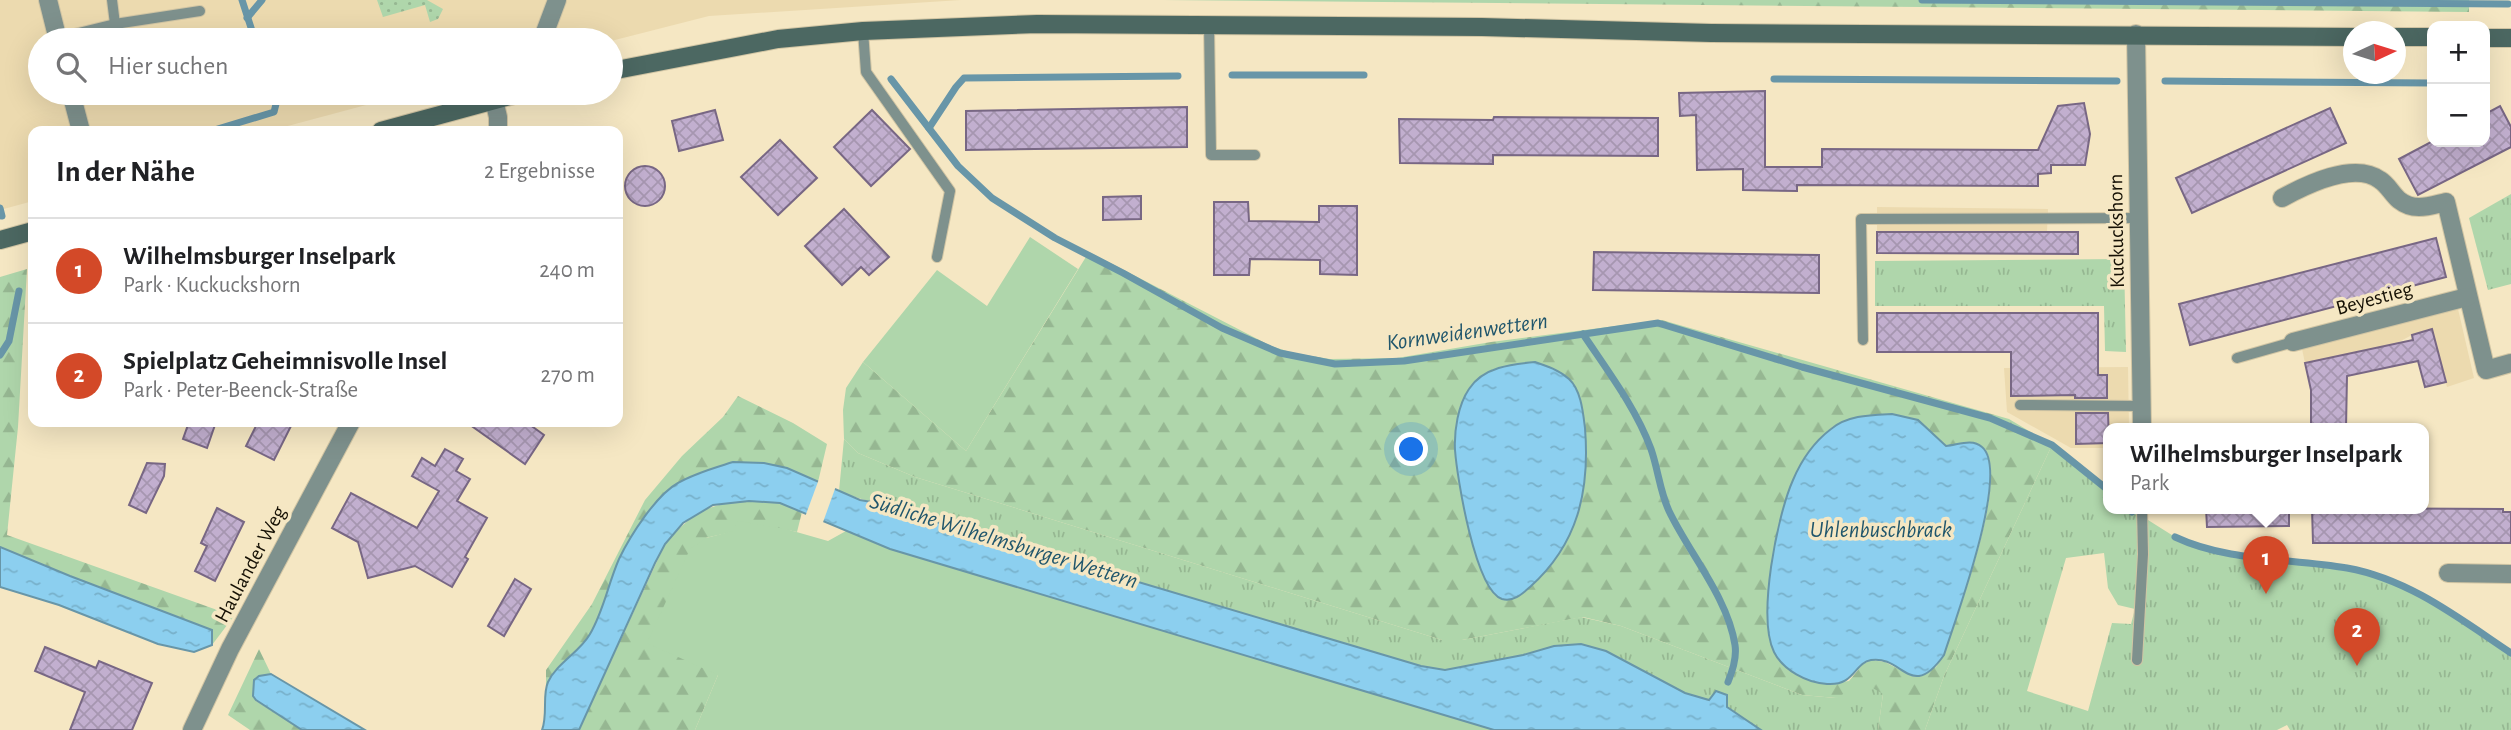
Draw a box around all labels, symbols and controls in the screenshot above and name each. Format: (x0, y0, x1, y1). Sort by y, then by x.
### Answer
north arrow (2343, 21, 2406, 84)
map controls (2427, 21, 2490, 147)
button: + (2427, 21, 2490, 84)
search box (28, 28, 623, 105)
icon: search (52, 48, 90, 86)
text: Hier suchen (108, 53, 229, 79)
button: − (2427, 84, 2490, 147)
text: In der Nähe (56, 157, 195, 187)
text: 2 Ergebnisse (484, 160, 595, 183)
street label: Kuckuckshorn (2105, 174, 2128, 288)
text: Wilhelmsburger Inselpark (123, 243, 396, 269)
text: 1 (75, 259, 83, 282)
text: 240 m (539, 259, 595, 282)
text: Park · Kuckuckshorn (123, 274, 301, 297)
street label: Beyestieg (2334, 278, 2415, 319)
water label: Kornweidenwettern (1385, 310, 1549, 355)
text: Spielplatz Geheimnisvolle Insel (123, 348, 447, 374)
text: 2 (74, 364, 84, 387)
text: 270 m (541, 364, 595, 387)
text: Park · Peter-Beenck-Straße (123, 379, 358, 402)
popup (2103, 423, 2429, 514)
your location (1394, 432, 1428, 466)
text: Wilhelmsburger Inselpark (2130, 441, 2402, 467)
text: Park (2130, 472, 2169, 495)
water label: Südliche Wilhelmsburger Wettern (867, 490, 1140, 593)
street label: Haulander Weg (211, 502, 290, 626)
water label: Uhlenbuschbrack (1810, 519, 1953, 542)
pin: 1 (2243, 536, 2289, 594)
pin: 2 (2334, 608, 2380, 666)

